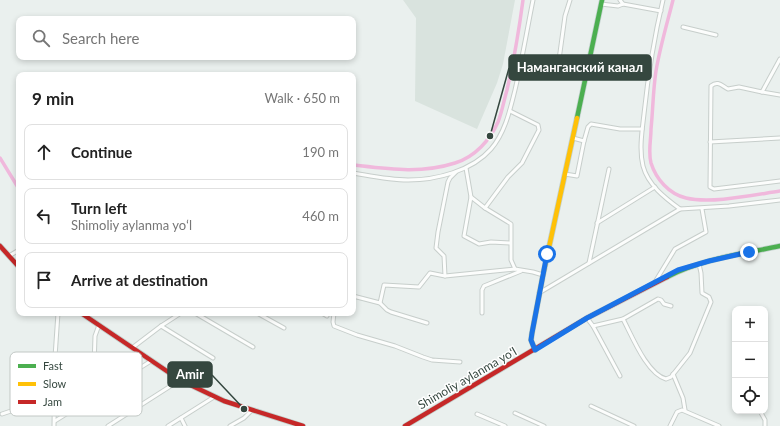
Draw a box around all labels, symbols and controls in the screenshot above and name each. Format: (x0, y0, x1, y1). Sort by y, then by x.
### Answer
search box (16, 16, 356, 60)
icon: search (30, 27, 52, 49)
text: Search here (62, 29, 139, 47)
callout: Наманганский канал (509, 55, 651, 80)
text: Наманганский канал (517, 59, 643, 75)
text: 9 min (32, 88, 74, 109)
text: Walk · 650 m (264, 90, 340, 106)
icon: ahead (33, 141, 55, 163)
text: Continue (71, 143, 132, 161)
text: 190 m (302, 144, 339, 160)
text: Turn left (71, 199, 127, 217)
icon: left (33, 205, 55, 227)
text: 460 m (302, 208, 339, 224)
text: Shimoliy aylanma yoʻl (71, 217, 192, 233)
route end (740, 243, 758, 261)
route start (538, 245, 556, 263)
icon: arrive (33, 269, 55, 291)
text: Arrive at destination (71, 271, 208, 289)
map controls (732, 306, 768, 414)
button: + (732, 306, 768, 342)
button: − (732, 342, 768, 378)
street label: Shimoliy aylanma yoʻl (415, 344, 519, 412)
legend (10, 352, 142, 416)
text: Fast (43, 359, 63, 372)
callout: Amir (168, 362, 212, 387)
text: Amir (175, 366, 204, 382)
text: Slow (43, 377, 67, 390)
button: locate (732, 378, 768, 414)
text: Jam (43, 395, 62, 408)

